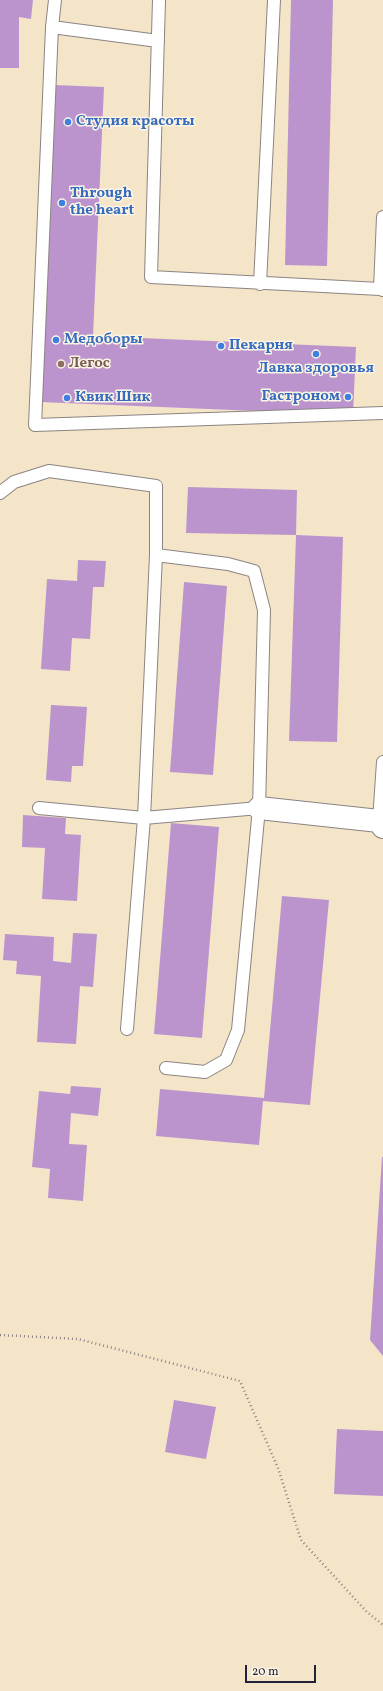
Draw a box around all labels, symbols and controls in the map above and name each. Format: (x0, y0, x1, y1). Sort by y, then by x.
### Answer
place label: Студия красоты (76, 113, 194, 131)
marker: Студия красоты (63, 117, 73, 127)
place label: Through the heart (70, 185, 134, 220)
marker: Through the heart (57, 198, 67, 208)
place label: Медоборы (64, 331, 143, 349)
marker: Медоборы (51, 335, 61, 345)
place label: Пекарня (229, 337, 293, 355)
marker: Пекарня (216, 341, 226, 351)
marker: Лавка здоровья (311, 349, 321, 359)
place label: Легос (69, 355, 110, 373)
marker: Легос (56, 359, 66, 369)
place label: Лавка здоровья (258, 360, 374, 378)
place label: Гастроном (261, 388, 340, 406)
place label: Квик Шик (75, 389, 151, 407)
marker: Гастроном (343, 392, 353, 402)
marker: Квик Шик (62, 393, 72, 403)
scale bar (247, 1657, 318, 1683)
text: 20 m (252, 1664, 279, 1680)

